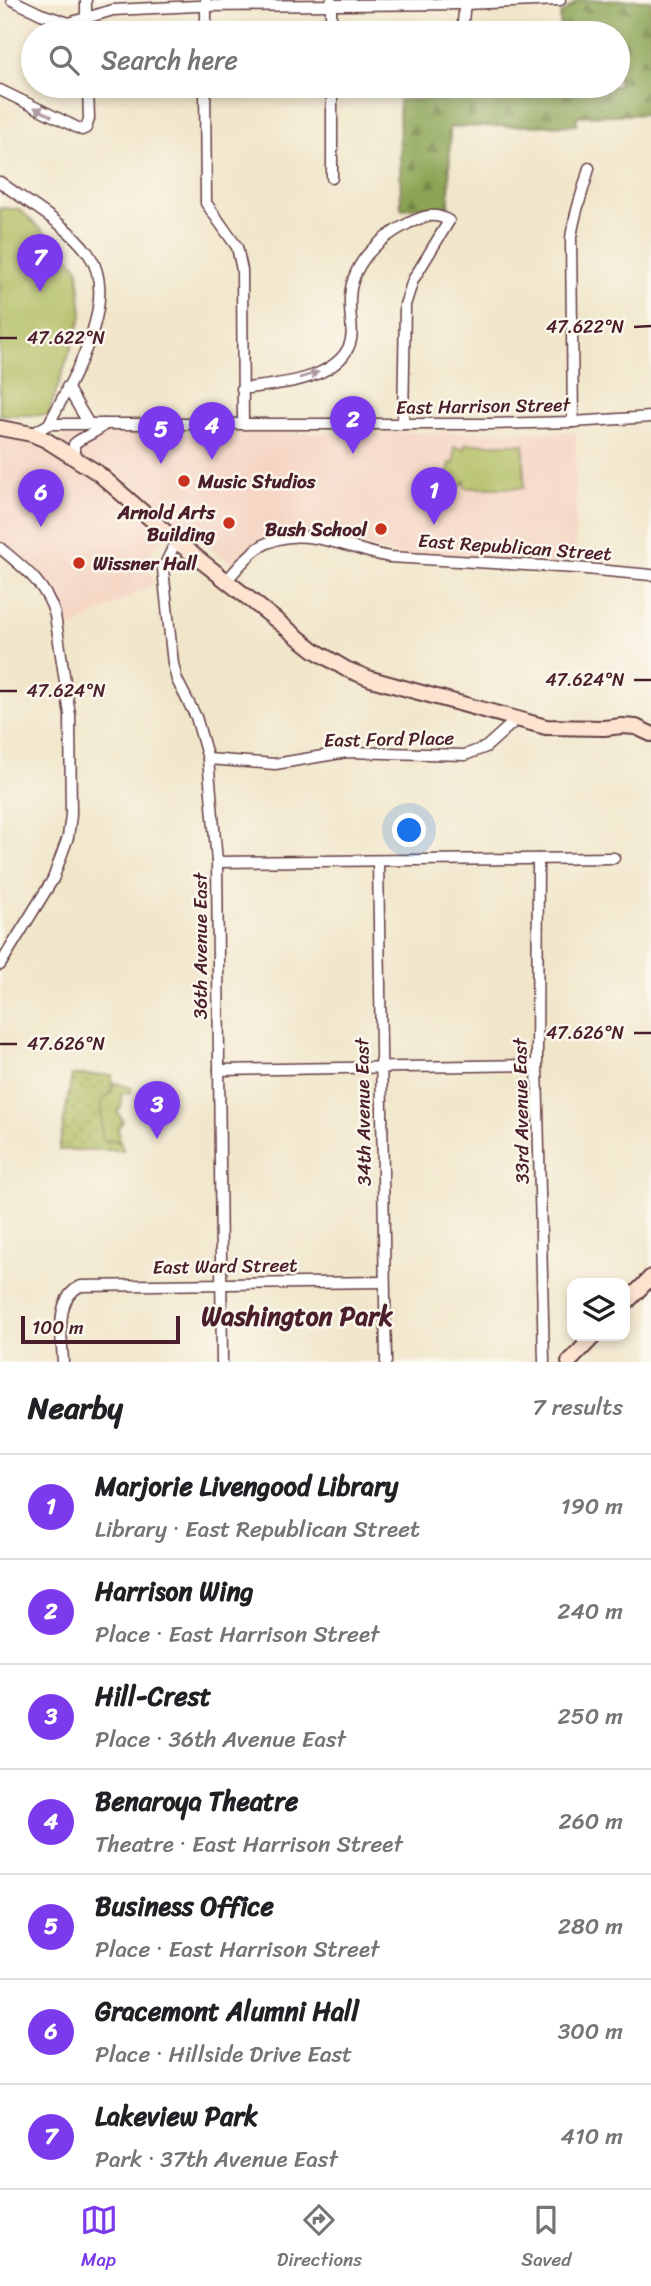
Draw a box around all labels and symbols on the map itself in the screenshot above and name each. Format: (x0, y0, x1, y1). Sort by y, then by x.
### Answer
one-way arrow (33, 106, 53, 117)
pin: 7 (17, 234, 63, 292)
text: 47.622°N (546, 311, 625, 343)
text: 47.622°N (27, 322, 106, 354)
one-way arrow (298, 369, 319, 379)
street label: East Harrison Street (396, 388, 572, 424)
pin: 2 (330, 396, 376, 454)
pin: 4 (189, 402, 235, 460)
pin: 5 (138, 406, 184, 464)
place label: Music Studios (197, 465, 317, 498)
pin: 1 (411, 467, 457, 525)
pin: 6 (18, 469, 64, 527)
marker: Music Studios (176, 473, 192, 489)
place label: Arnold Arts Building (117, 496, 216, 551)
place label: Bush School (265, 513, 369, 546)
marker: Arnold Arts Building (221, 515, 237, 531)
marker: Bush School (373, 521, 389, 537)
street label: East Republican Street (417, 524, 613, 570)
place label: Wissner Hall (93, 547, 198, 580)
marker: Wissner Hall (71, 555, 87, 571)
text: 47.624°N (545, 664, 625, 696)
text: 47.624°N (26, 675, 106, 707)
street label: East Ford Place (324, 721, 455, 757)
your location (392, 813, 426, 847)
street label: 36th Avenue East (184, 871, 217, 1019)
text: 47.626°N (546, 1017, 625, 1049)
text: 47.626°N (27, 1028, 106, 1060)
street label: 34th Avenue East (345, 1037, 381, 1186)
street label: 33rd Avenue East (503, 1037, 539, 1184)
pin: 3 (134, 1081, 180, 1139)
street label: East Ward Street (152, 1248, 298, 1284)
district label: Washington Park (201, 1293, 393, 1339)
scale bar (21, 1313, 180, 1345)

